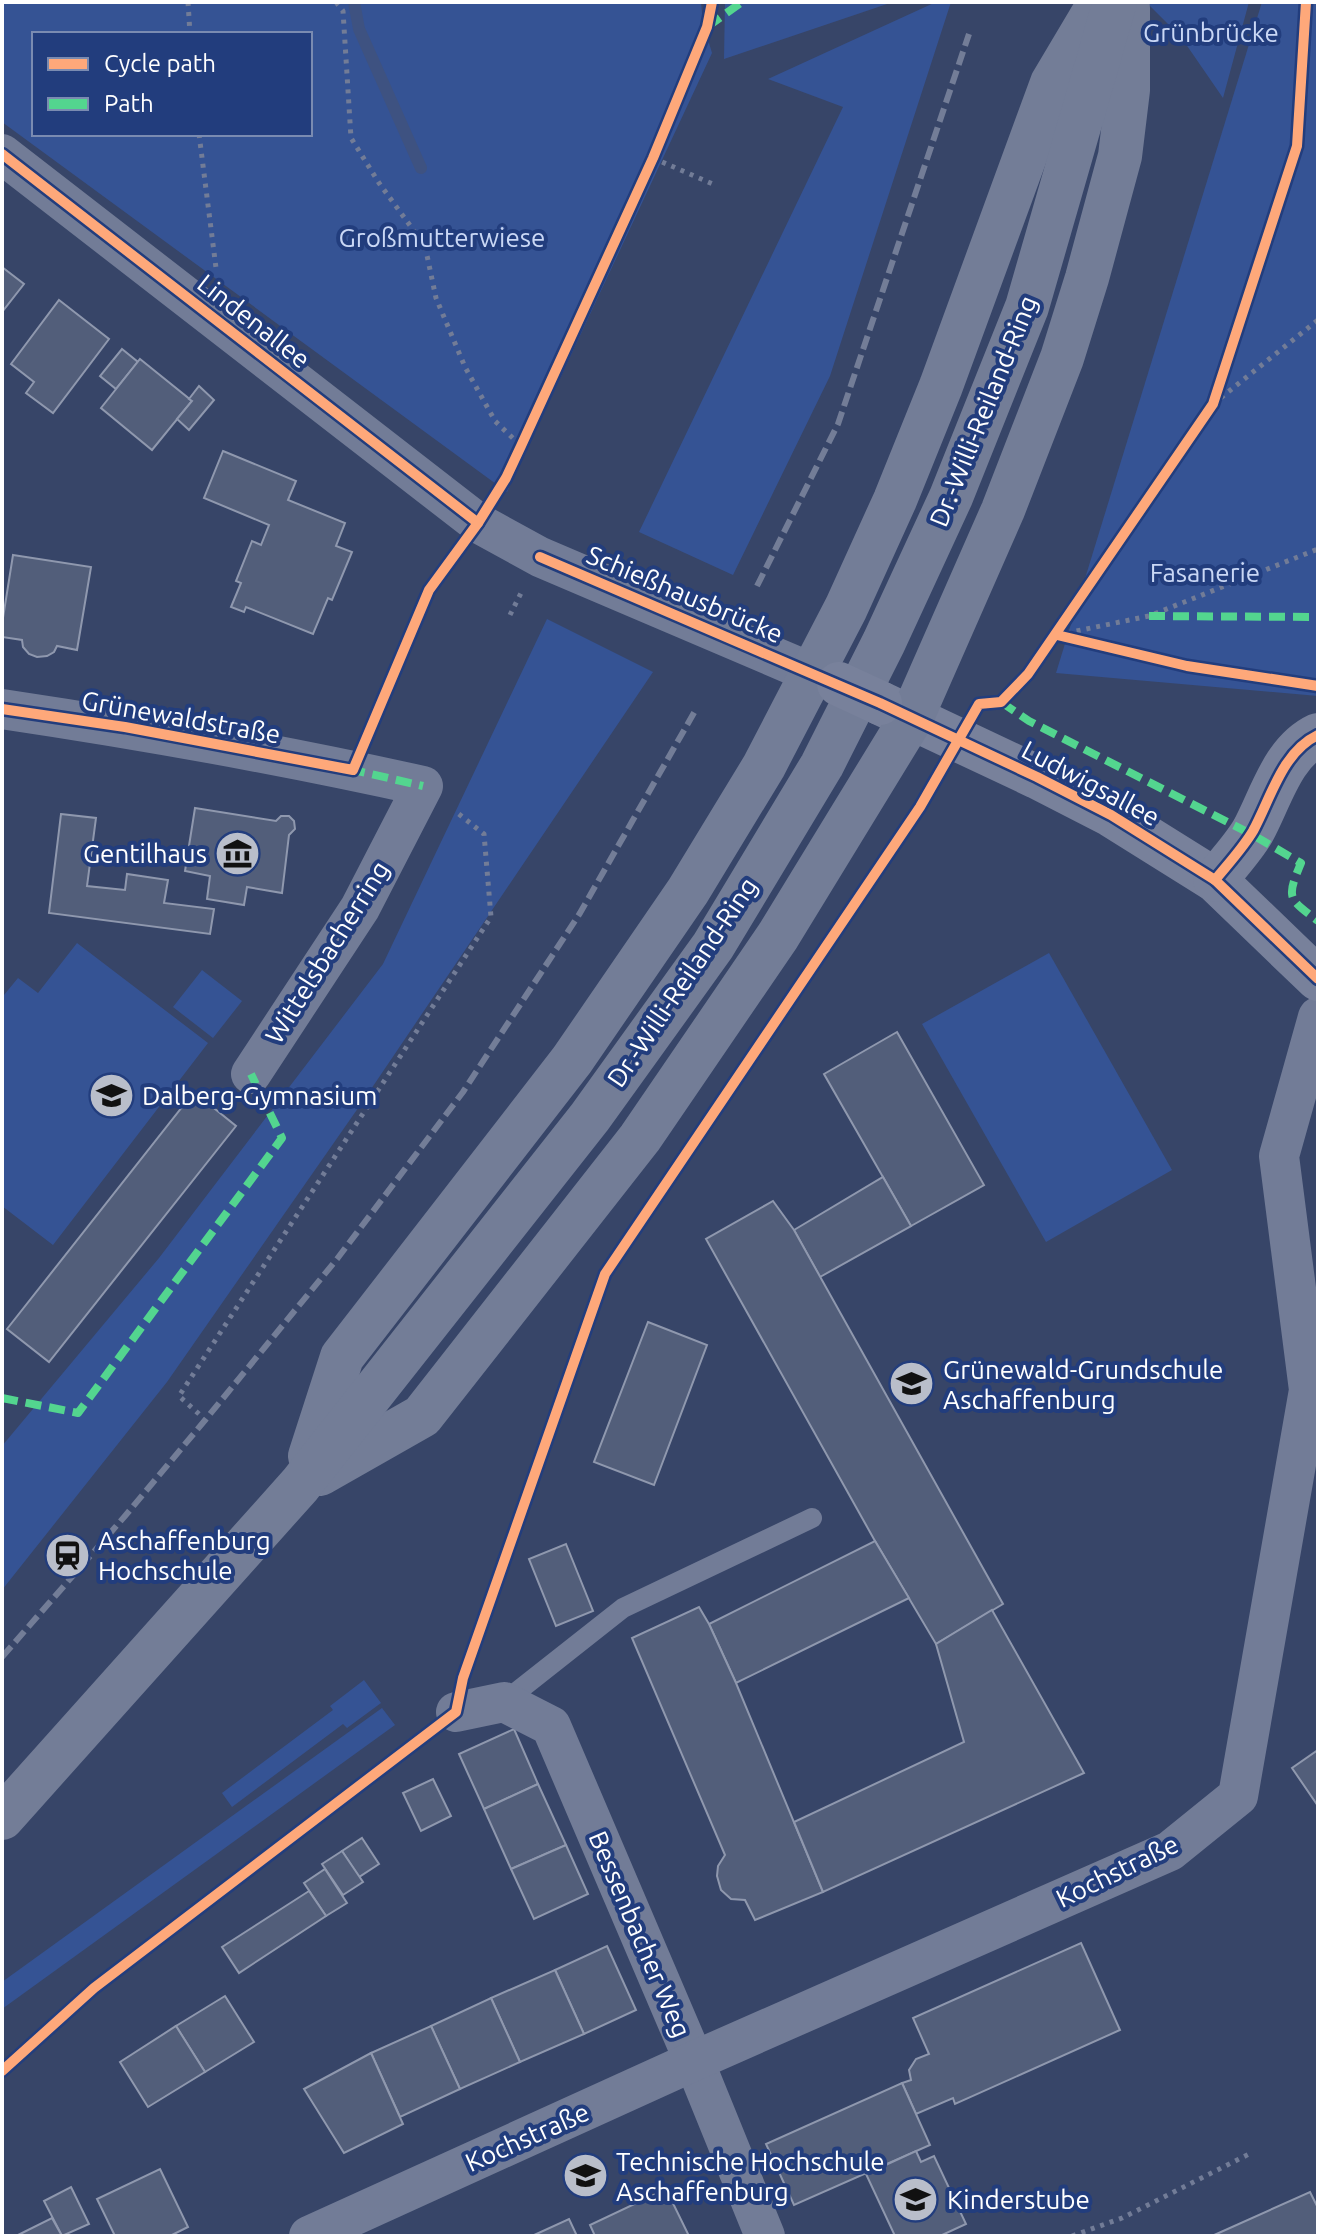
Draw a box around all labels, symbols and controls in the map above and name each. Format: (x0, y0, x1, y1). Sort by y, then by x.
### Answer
park label: Grünbrücke (1143, 18, 1279, 47)
legend (32, 32, 312, 136)
text: Cycle path (104, 50, 216, 77)
text: Path (104, 90, 154, 117)
park label: Großmutterwiese (339, 223, 545, 252)
street label: Lindenallee (192, 268, 316, 374)
street label: Dr.-Willi-Reiland-Ring (923, 291, 1043, 531)
street label: Schießhausbrücke (583, 540, 787, 648)
park label: Fasanerie (1150, 558, 1260, 587)
street label: Grünewaldstraße (79, 685, 283, 749)
street label: Ludwigsallee (1017, 735, 1165, 831)
museum icon: Gentilhaus (214, 829, 262, 877)
place label: Gentilhaus (83, 839, 207, 868)
street label: Wittelsbacherring (259, 856, 395, 1048)
street label: Dr.-Willi-Reiland-Ring (601, 872, 763, 1092)
school or university icon: Dalberg-Gymnasium (87, 1071, 135, 1119)
place label: Dalberg-Gymnasium (142, 1081, 378, 1110)
place label: Grünewald-Grundschule Aschaffenburg (943, 1355, 1223, 1414)
school or university icon: Grünewald-Grundschule Aschaffenburg (888, 1360, 936, 1408)
place label: Aschaffenburg Hochschule (98, 1526, 271, 1585)
station icon: Aschaffenburg Hochschule (43, 1531, 91, 1579)
street label: Bessenbacher Weg (583, 1826, 697, 2042)
street label: Kochstraße (1051, 1829, 1183, 1913)
street label: Kochstraße (461, 2097, 593, 2177)
place label: Technische Hochschule Aschaffenburg (616, 2147, 885, 2206)
school or university icon: Technische Hochschule Aschaffenburg (561, 2152, 609, 2200)
school or university icon: Kinderstube (892, 2175, 940, 2223)
place label: Kinderstube (947, 2185, 1090, 2214)

